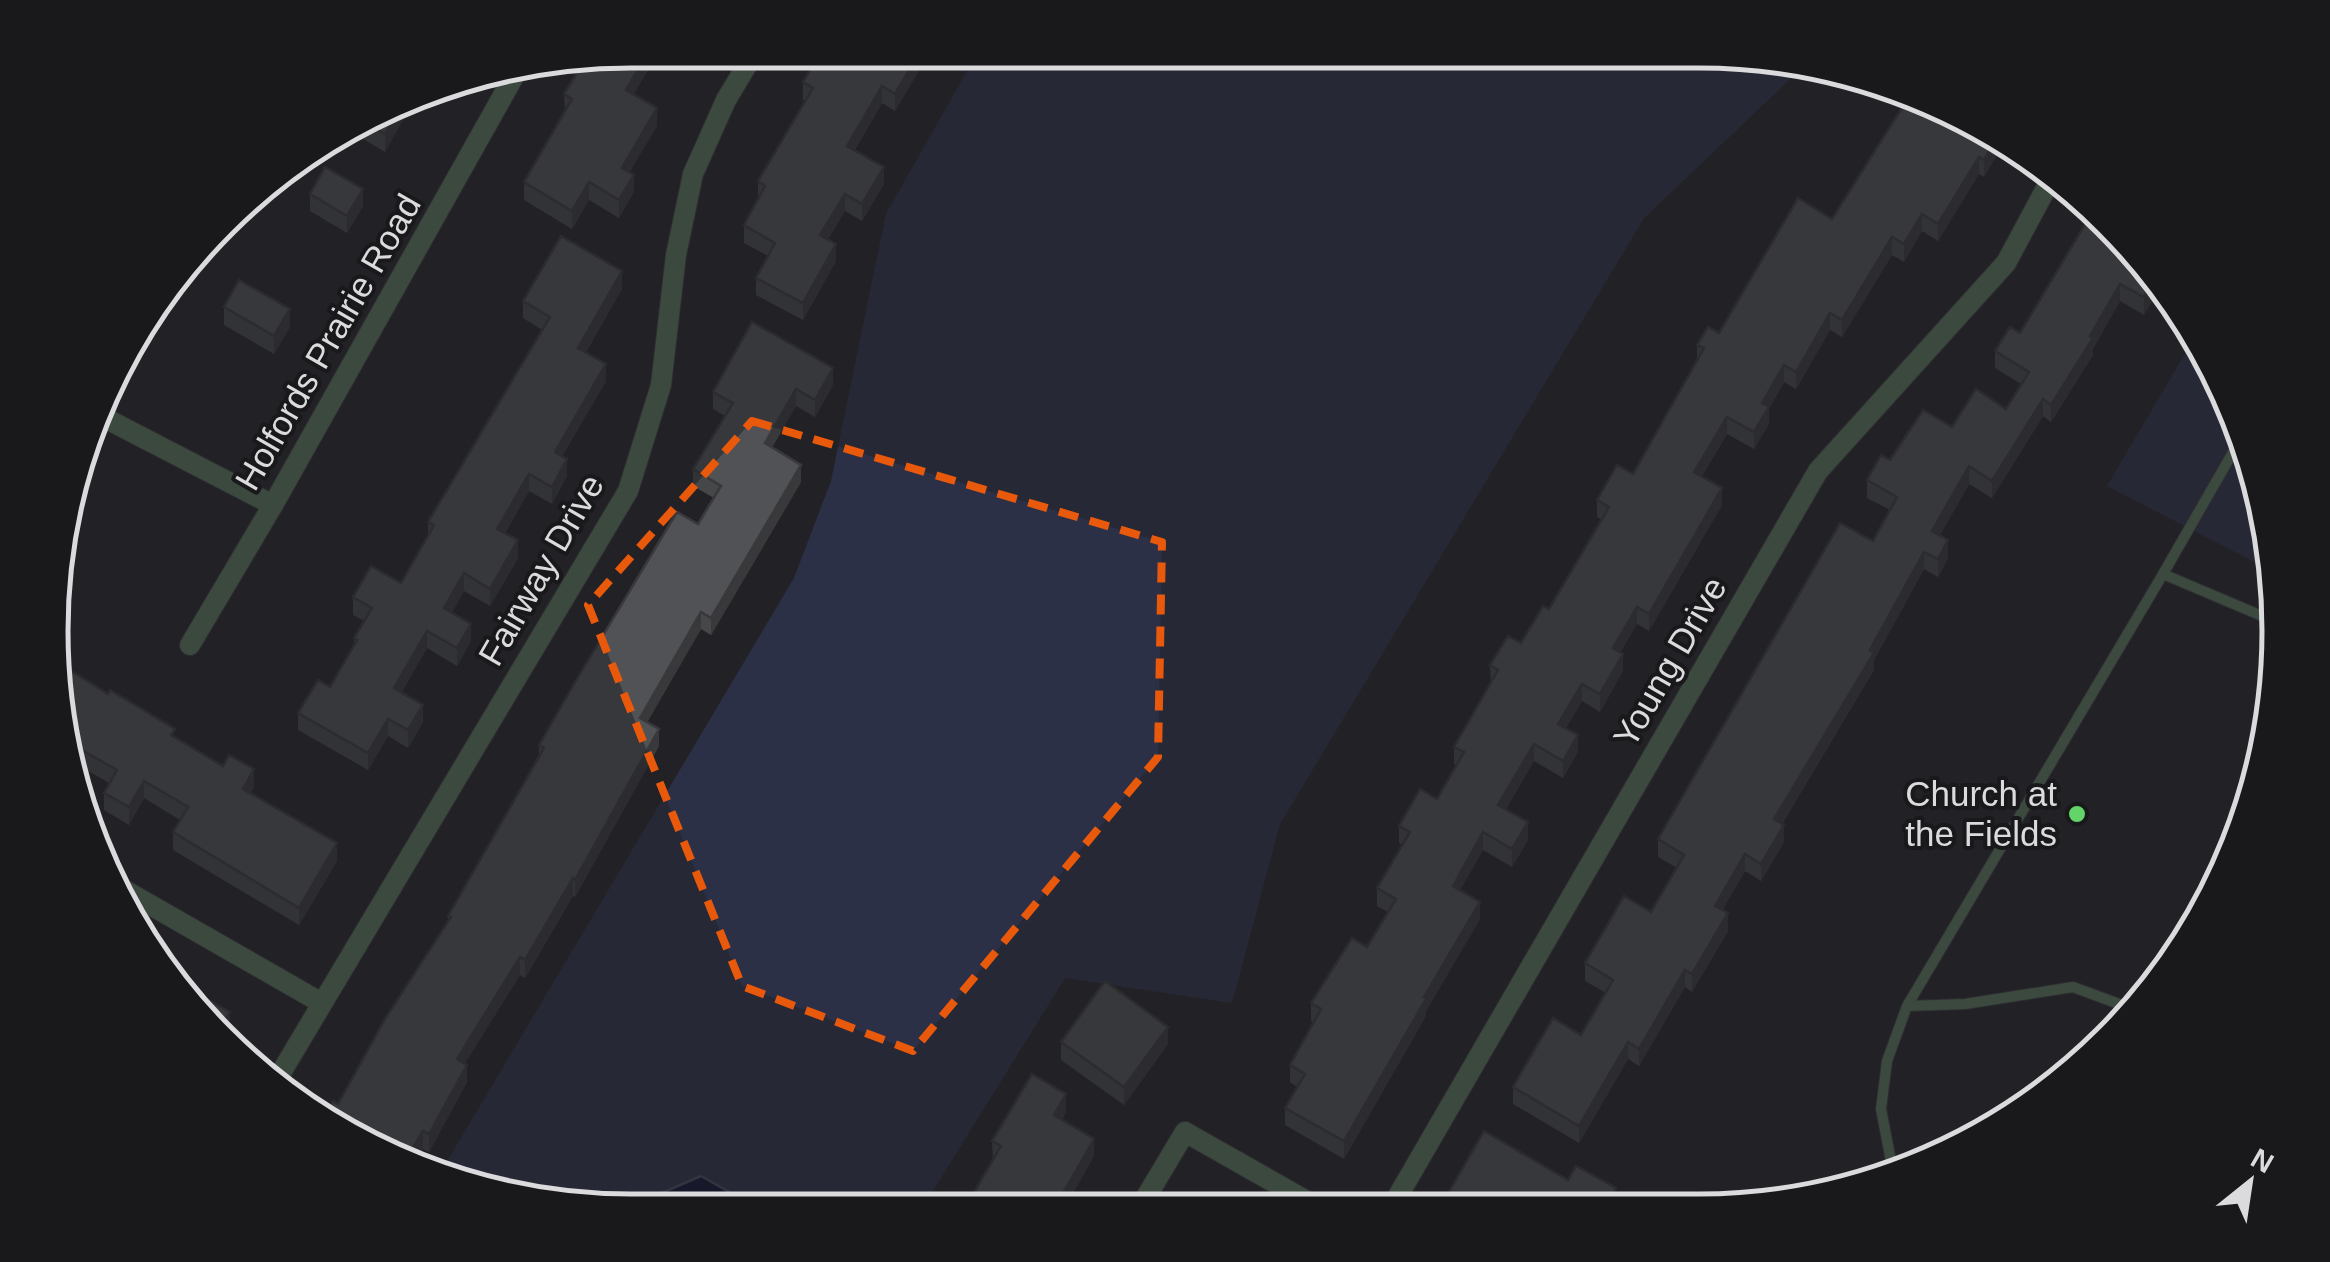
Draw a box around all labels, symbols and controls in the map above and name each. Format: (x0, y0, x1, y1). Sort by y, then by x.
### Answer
street label: Holfords Prairie Road (227, 187, 428, 496)
street label: Fairway Drive (470, 467, 611, 672)
street label: Young Drive (1605, 570, 1734, 754)
place label: Church at the Fields (1905, 774, 2057, 853)
marker: Church at the Fields (2066, 803, 2088, 825)
north arrow (2200, 1132, 2300, 1232)
text: N (2246, 1142, 2279, 1179)

